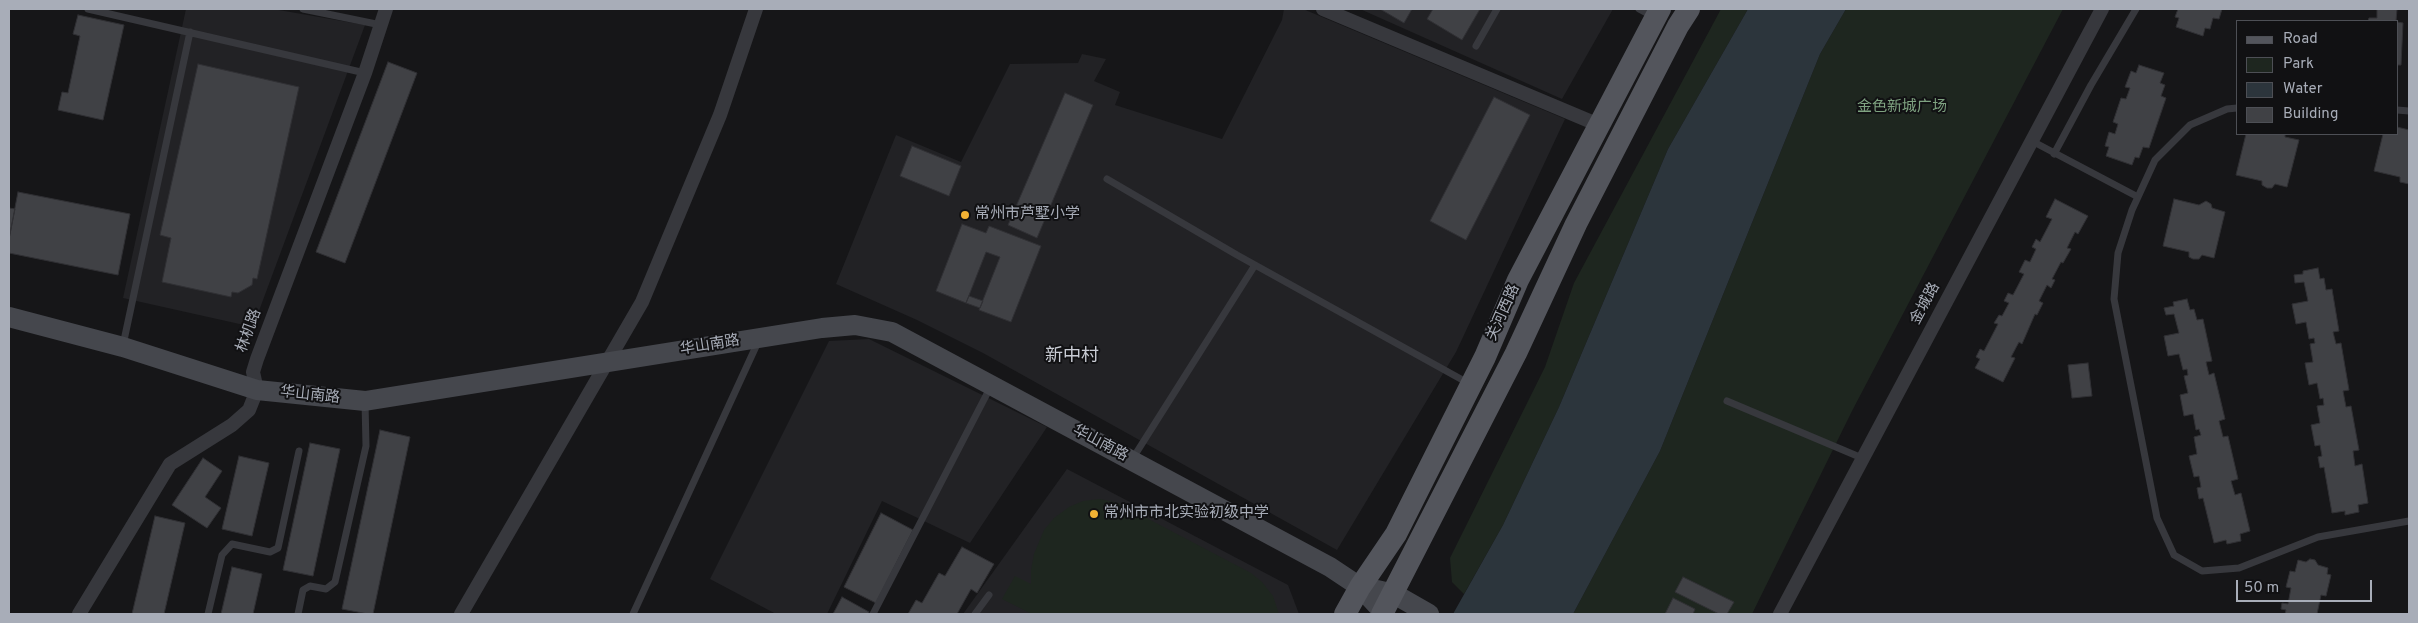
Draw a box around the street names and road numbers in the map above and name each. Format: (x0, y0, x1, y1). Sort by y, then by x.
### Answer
street label: 金城路 (1907, 280, 1945, 328)
street label: 关河西路 (1484, 282, 1524, 344)
street label: 林机路 (234, 307, 266, 355)
street label: 华山南路 (679, 332, 741, 360)
street label: 华山南路 (279, 384, 341, 408)
street label: 华山南路 (1069, 422, 1131, 466)

